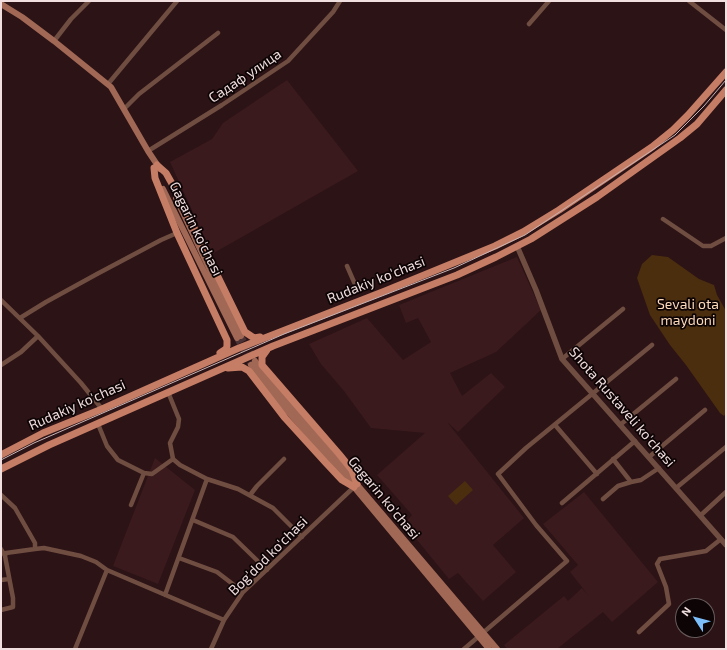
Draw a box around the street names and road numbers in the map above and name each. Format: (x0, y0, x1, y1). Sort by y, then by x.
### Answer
street label: Садаф улица (206, 46, 284, 106)
street label: Gagarin ko'chasi (166, 179, 226, 279)
street label: Rudakiy ko'chasi (325, 253, 427, 307)
street label: Shota Rustaveli ko'chasi (565, 344, 679, 470)
street label: Rudakiy ko'chasi (26, 376, 128, 434)
street label: Gagarin ko'chasi (345, 453, 423, 543)
street label: Bog'dod ko'chasi (225, 513, 311, 599)

